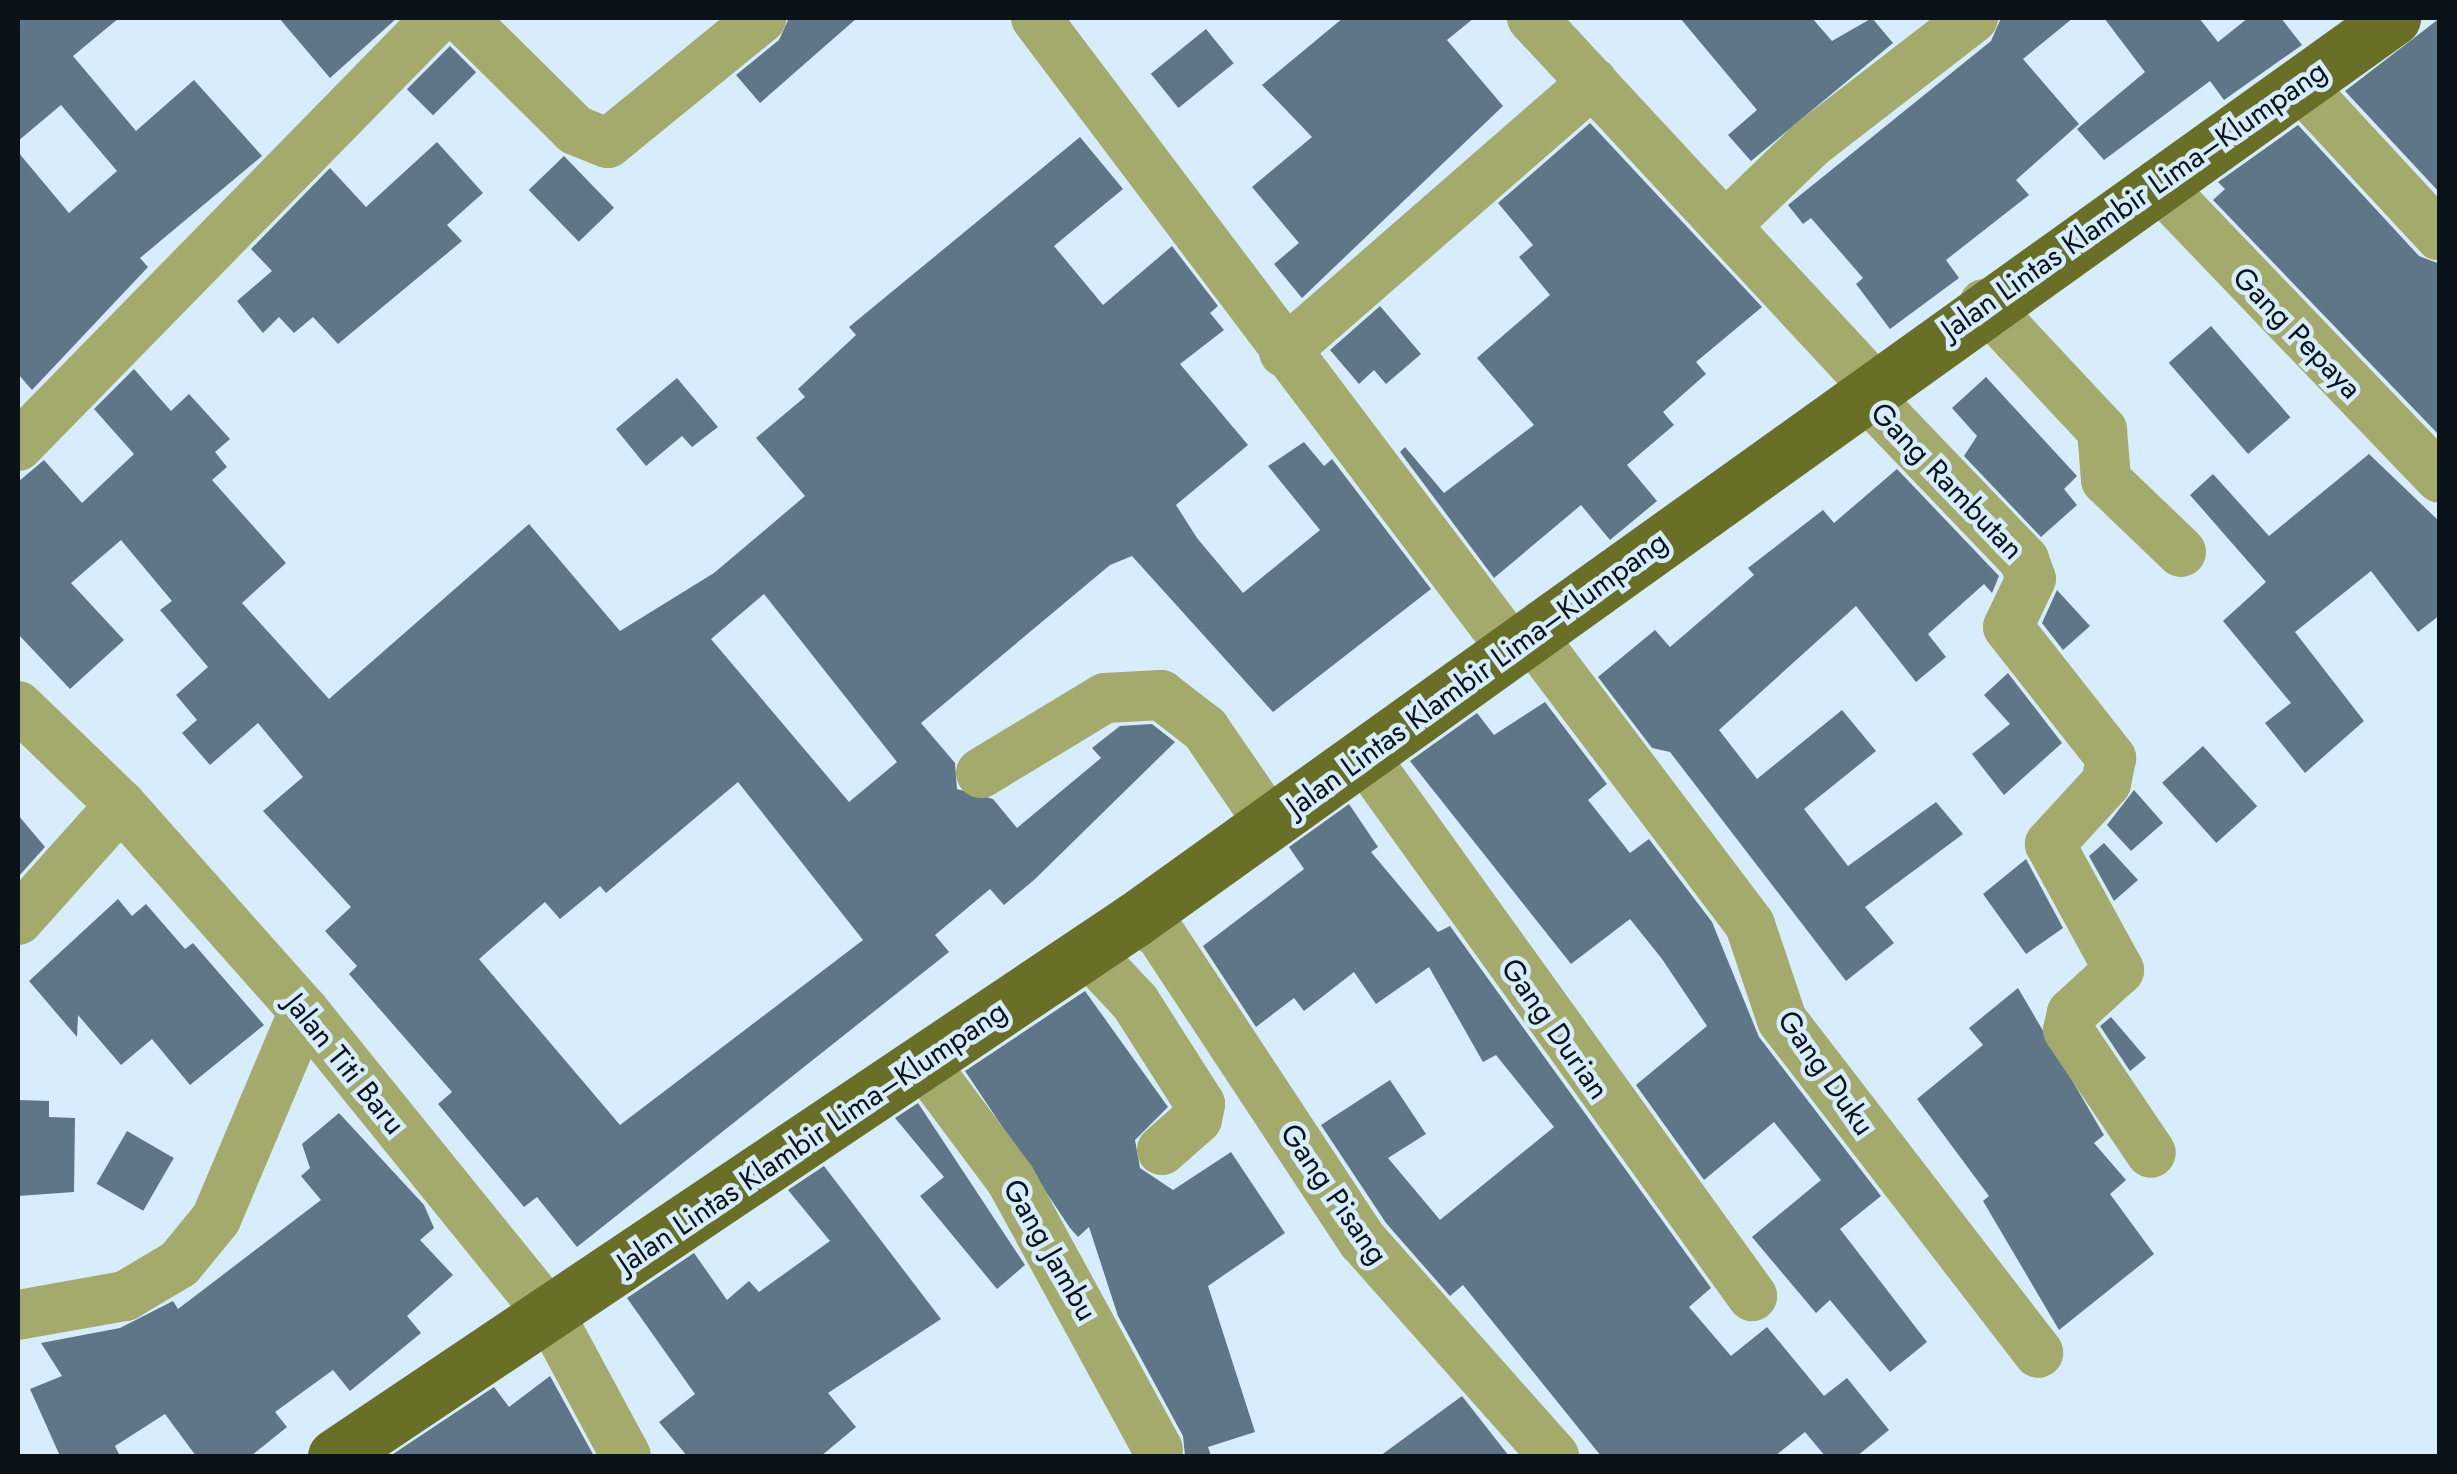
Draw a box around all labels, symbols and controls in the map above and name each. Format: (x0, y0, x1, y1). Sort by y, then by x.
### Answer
street label: Jalan Lintas Klambir Lima–Klumpang (1934, 53, 2334, 347)
street label: Gang Pepaya (2225, 260, 2369, 406)
street label: Gang Rambutan (1863, 395, 2031, 567)
street label: Jalan Lintas Klambir Lima–Klumpang (1280, 524, 1674, 824)
street label: Gang Durian (1493, 952, 1617, 1106)
street label: Jalan Titi Baru (277, 986, 413, 1142)
street label: Jalan Lintas Klambir Lima–Klumpang (610, 993, 1014, 1281)
street label: Gang Duku (1770, 1004, 1882, 1142)
street label: Gang Pisang (1272, 1117, 1396, 1271)
street label: Gang Jambu (995, 1173, 1105, 1327)

